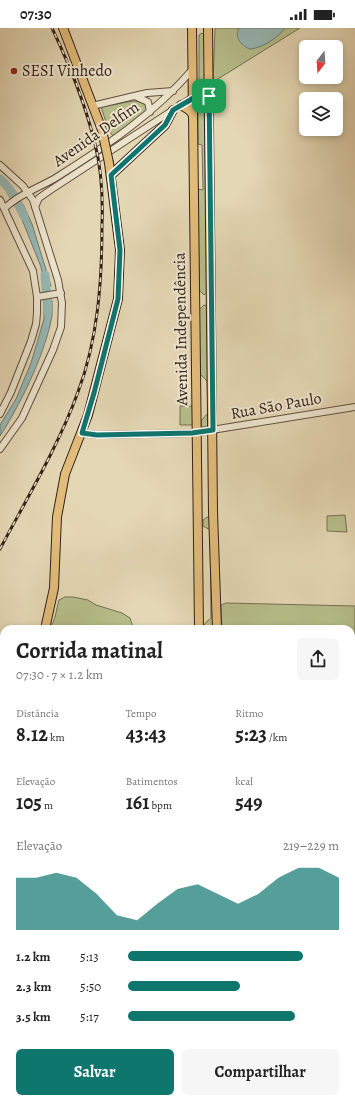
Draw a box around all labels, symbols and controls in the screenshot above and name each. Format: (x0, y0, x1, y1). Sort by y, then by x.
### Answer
text: 07:30 (20, 4, 52, 24)
north arrow (299, 40, 343, 84)
map controls (299, 40, 343, 136)
place label: SESI Vinhedo (22, 60, 112, 82)
marker: SESI Vinhedo (9, 66, 19, 76)
pin (192, 79, 226, 113)
icon: arrive (198, 85, 220, 107)
button: layers (299, 92, 343, 136)
street label: Avenida Delfim (48, 96, 144, 172)
street label: Avenida Independência (169, 252, 193, 407)
street label: Rua São Paulo (229, 387, 323, 425)
text: Corrida matinal (16, 636, 163, 666)
button: share (297, 638, 339, 680)
text: 07:30 · 7 × 1.2 km (16, 666, 103, 683)
text: Distância (16, 706, 59, 721)
text: Tempo (126, 706, 156, 721)
text: Ritmo (235, 706, 263, 721)
text: 8.12 (16, 721, 48, 748)
text: 43:43 (126, 721, 166, 748)
text: 5:23 (235, 721, 267, 748)
text: km (48, 730, 65, 745)
text: /km (267, 730, 287, 745)
text: Elevação (16, 774, 55, 789)
text: Batimentos (126, 774, 178, 789)
text: kcal (235, 774, 253, 789)
text: 105 (16, 789, 42, 816)
text: 161 (126, 789, 149, 816)
text: 549 (235, 789, 263, 816)
text: m (42, 798, 53, 813)
text: bpm (149, 798, 172, 813)
text: Elevação (16, 837, 62, 854)
text: 219–229 m (283, 837, 339, 854)
text: 1.2 km (16, 948, 50, 965)
text: 5:13 (80, 948, 99, 965)
text: 2.3 km (16, 978, 51, 995)
text: 5:50 (80, 978, 101, 995)
text: 3.5 km (16, 1008, 51, 1025)
text: 5:17 (80, 1008, 99, 1025)
button: Salvar (16, 1049, 174, 1095)
button: Compartilhar (182, 1049, 339, 1095)

